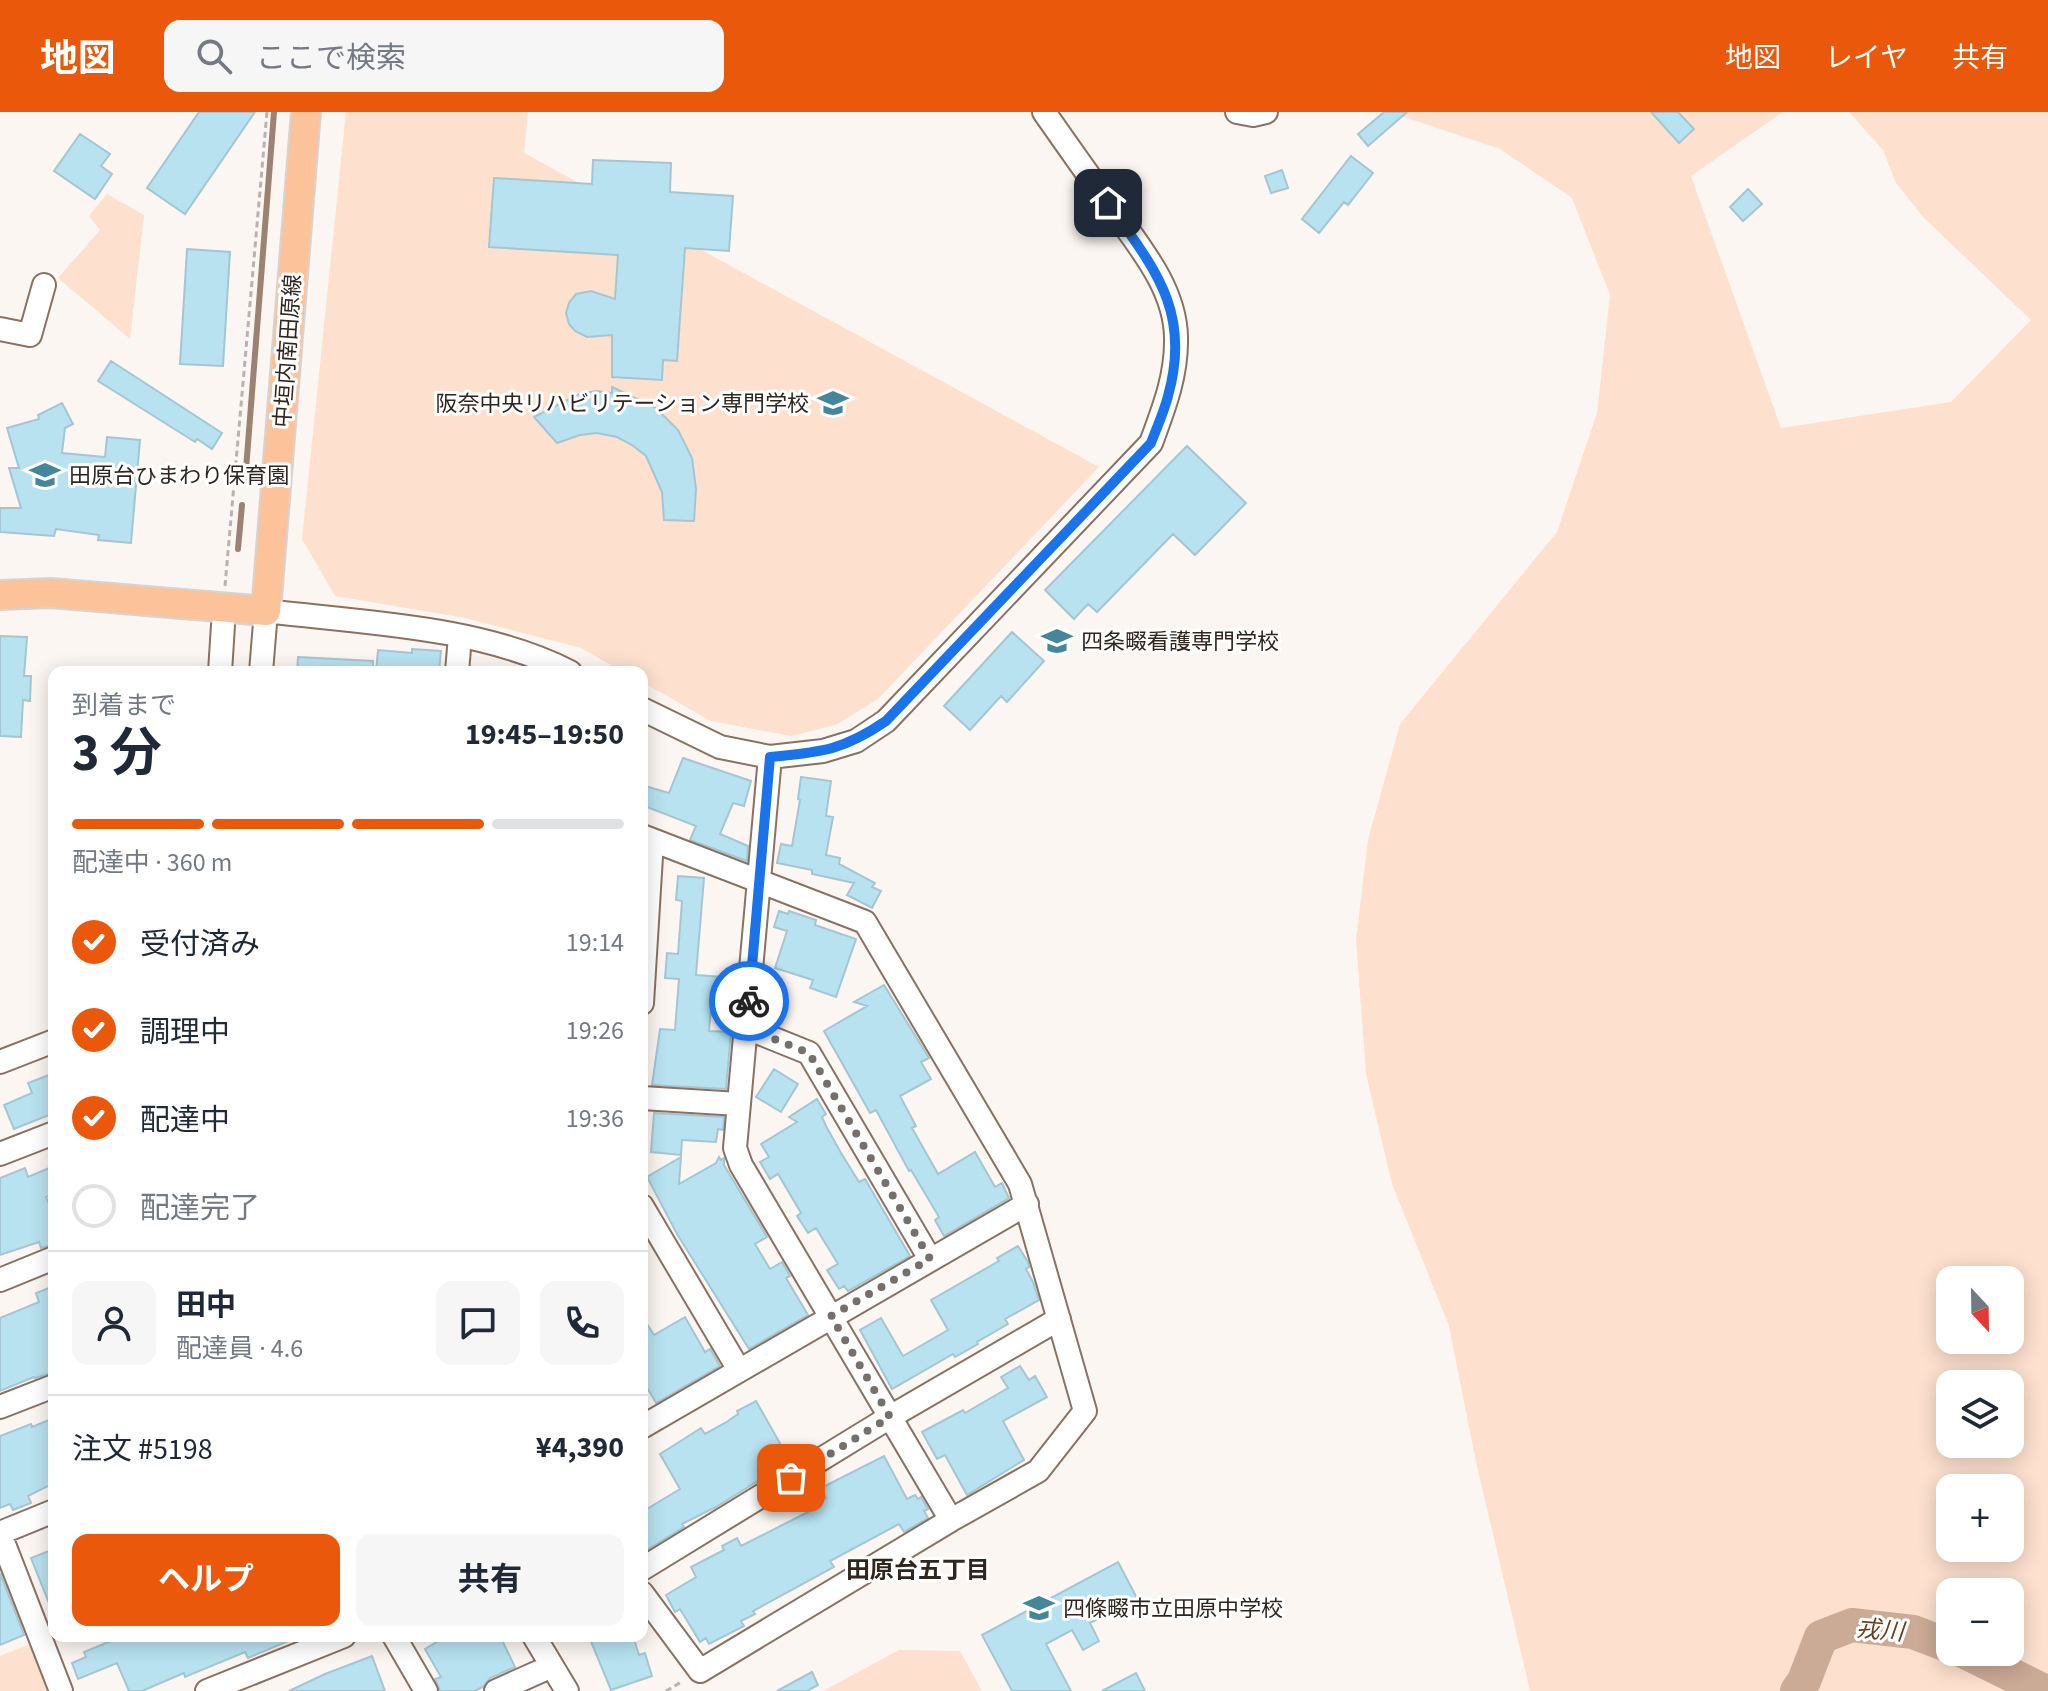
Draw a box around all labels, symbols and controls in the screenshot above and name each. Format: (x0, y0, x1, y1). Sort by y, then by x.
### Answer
search box (164, 20, 724, 92)
text: 地図 (40, 32, 116, 86)
icon: search (192, 34, 236, 78)
text: ここで検索 (256, 37, 406, 80)
text: 地図 (1725, 38, 1781, 78)
text: レイヤ (1825, 38, 1908, 78)
text: 共有 (1952, 38, 2008, 78)
pin (1074, 169, 1142, 237)
icon: home (1086, 181, 1130, 225)
street label: 中垣内南田原線 (267, 273, 309, 429)
school or university icon: 阪奈中央リハビリテーション専門学校 (816, 386, 850, 420)
place label: 阪奈中央リハビリテーション専門学校 (435, 388, 809, 420)
school or university icon: 田原台ひまわり保育園 (28, 458, 62, 492)
place label: 田原台ひまわり保育園 (69, 460, 289, 492)
school or university icon: 四条畷看護専門学校 (1040, 624, 1074, 658)
place label: 四条畷看護専門学校 (1081, 626, 1279, 658)
text: 到着まで (72, 687, 176, 724)
text: 19:45–19:50 (465, 713, 624, 756)
text: 3 分 (72, 717, 162, 791)
text: 配達中 · 360 m (72, 844, 232, 881)
icon: check (72, 920, 116, 964)
text: 受付済み (140, 923, 260, 966)
text: 19:14 (566, 924, 624, 961)
courier (709, 961, 789, 1041)
icon: bike (727, 979, 771, 1023)
icon: check (72, 1008, 116, 1052)
text: 調理中 (140, 1011, 230, 1054)
text: 19:26 (566, 1012, 624, 1049)
icon: check (72, 1096, 116, 1140)
text: 配達中 (140, 1099, 230, 1142)
text: 19:36 (566, 1100, 624, 1137)
text: 配達完了 (140, 1187, 260, 1230)
north arrow (1936, 1266, 2024, 1354)
map controls (1936, 1266, 2024, 1666)
button: person (72, 1281, 156, 1365)
button: chat (436, 1281, 520, 1365)
button: phone (540, 1281, 624, 1365)
text: 田中 (176, 1284, 236, 1327)
text: 配達員 · 4.6 (176, 1330, 303, 1367)
button: layers (1936, 1370, 2024, 1458)
text: ¥4,390 (536, 1426, 624, 1469)
text: 注文 #5198 (72, 1428, 213, 1471)
pin (757, 1444, 825, 1512)
icon: bag (769, 1456, 813, 1500)
button: + (1936, 1474, 2024, 1562)
button: ヘルプ (72, 1534, 340, 1626)
button: 共有 (356, 1534, 624, 1626)
district label: 田原台五丁目 (846, 1553, 990, 1588)
button: − (1936, 1578, 2024, 1666)
school or university icon: 四條畷市立田原中学校 (1022, 1591, 1056, 1625)
place label: 四條畷市立田原中学校 (1063, 1593, 1283, 1625)
water label: 戎川 (1855, 1611, 1908, 1650)

